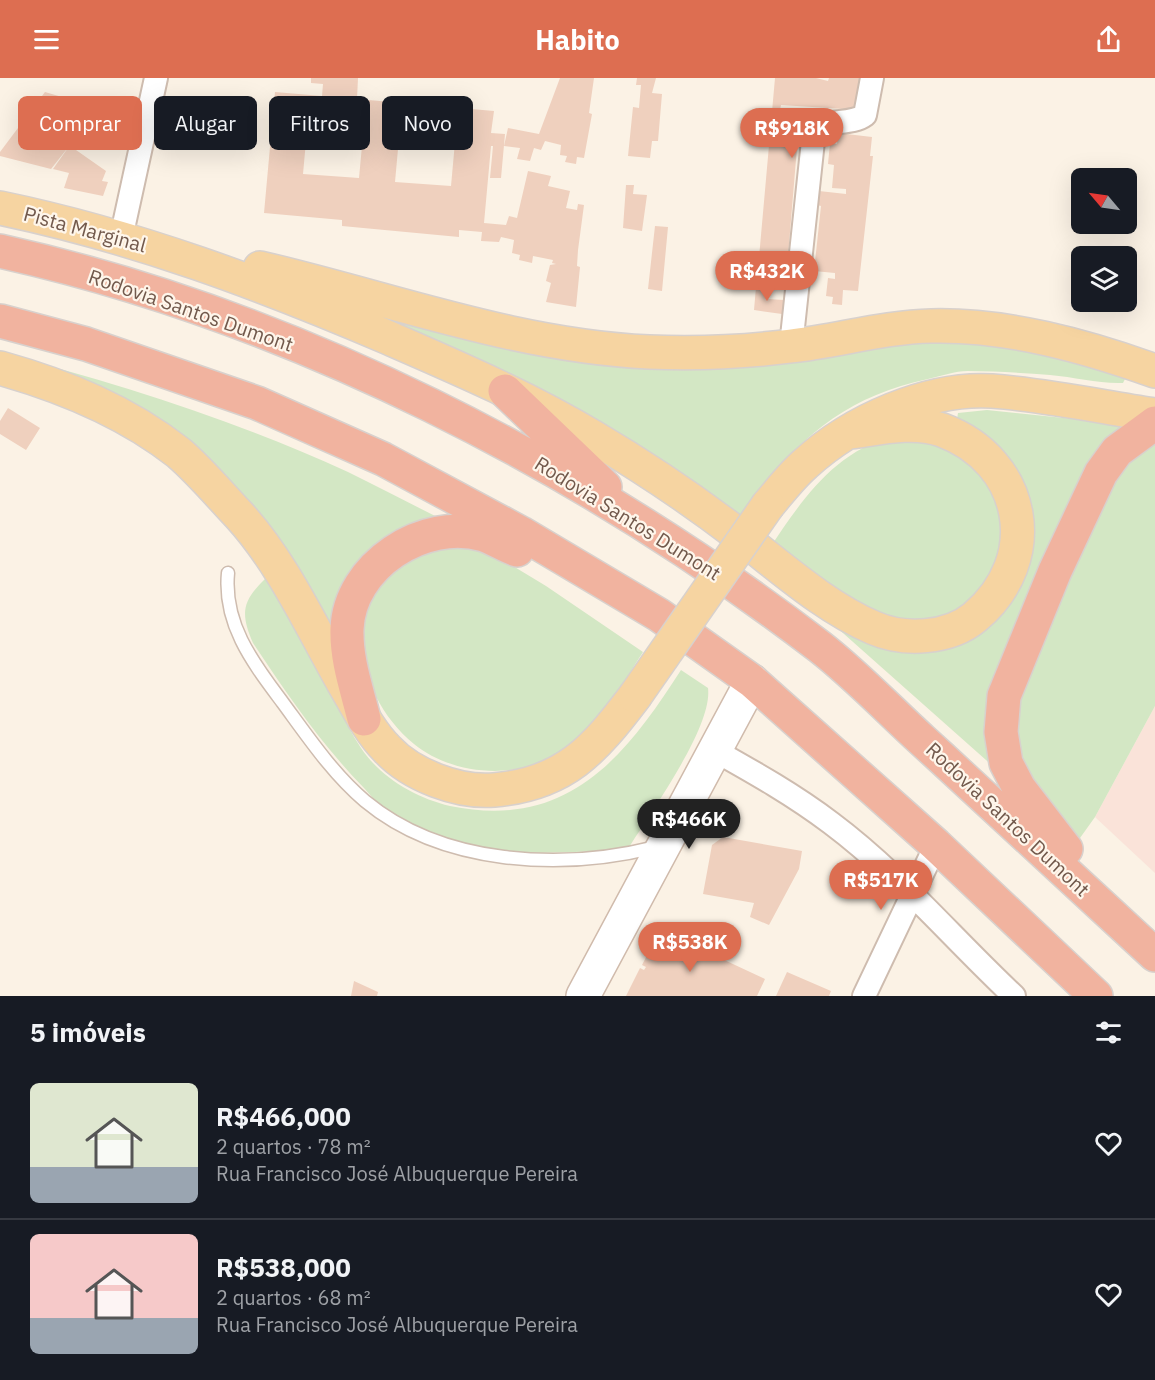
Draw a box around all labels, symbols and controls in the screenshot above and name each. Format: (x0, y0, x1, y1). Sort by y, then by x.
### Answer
text: Habito (535, 22, 620, 57)
icon: menu (30, 23, 63, 56)
icon: share (1092, 23, 1125, 56)
chip: Comprar (18, 96, 142, 150)
chip: Alugar (154, 96, 257, 150)
chip: Filtros (269, 96, 370, 150)
chip: Novo (382, 96, 473, 150)
pin: R$918K (743, 108, 841, 159)
text: R$918K (754, 114, 830, 141)
north arrow (1071, 168, 1137, 234)
map controls (1071, 168, 1137, 312)
street label: Pista Marginal (21, 200, 149, 258)
button: layers (1071, 246, 1137, 312)
pin: R$432K (718, 251, 816, 302)
text: R$432K (729, 257, 805, 284)
street label: Rodovia Santos Dumont (85, 262, 297, 358)
street label: Rodovia Santos Dumont (530, 450, 726, 586)
street label: Rodovia Santos Dumont (920, 736, 1096, 902)
pin: R$466K (640, 799, 738, 850)
text: R$466K (651, 805, 727, 832)
pin: R$517K (832, 860, 930, 911)
text: R$517K (843, 866, 919, 893)
pin: R$538K (641, 922, 739, 973)
text: R$538K (652, 928, 728, 955)
text: 5 imóveis (30, 1015, 146, 1049)
icon: filters (1092, 1016, 1125, 1049)
text: R$466,000 (216, 1099, 351, 1133)
icon: home (78, 1107, 150, 1179)
icon: heart (1092, 1127, 1125, 1160)
text: 2 quartos · 78 m² (216, 1133, 371, 1160)
text: Rua Francisco José Albuquerque Pereira (216, 1160, 578, 1187)
text: R$538,000 (216, 1250, 351, 1284)
icon: home (78, 1258, 150, 1330)
icon: heart (1092, 1278, 1125, 1311)
text: 2 quartos · 68 m² (216, 1284, 371, 1311)
text: Rua Francisco José Albuquerque Pereira (216, 1311, 578, 1338)

